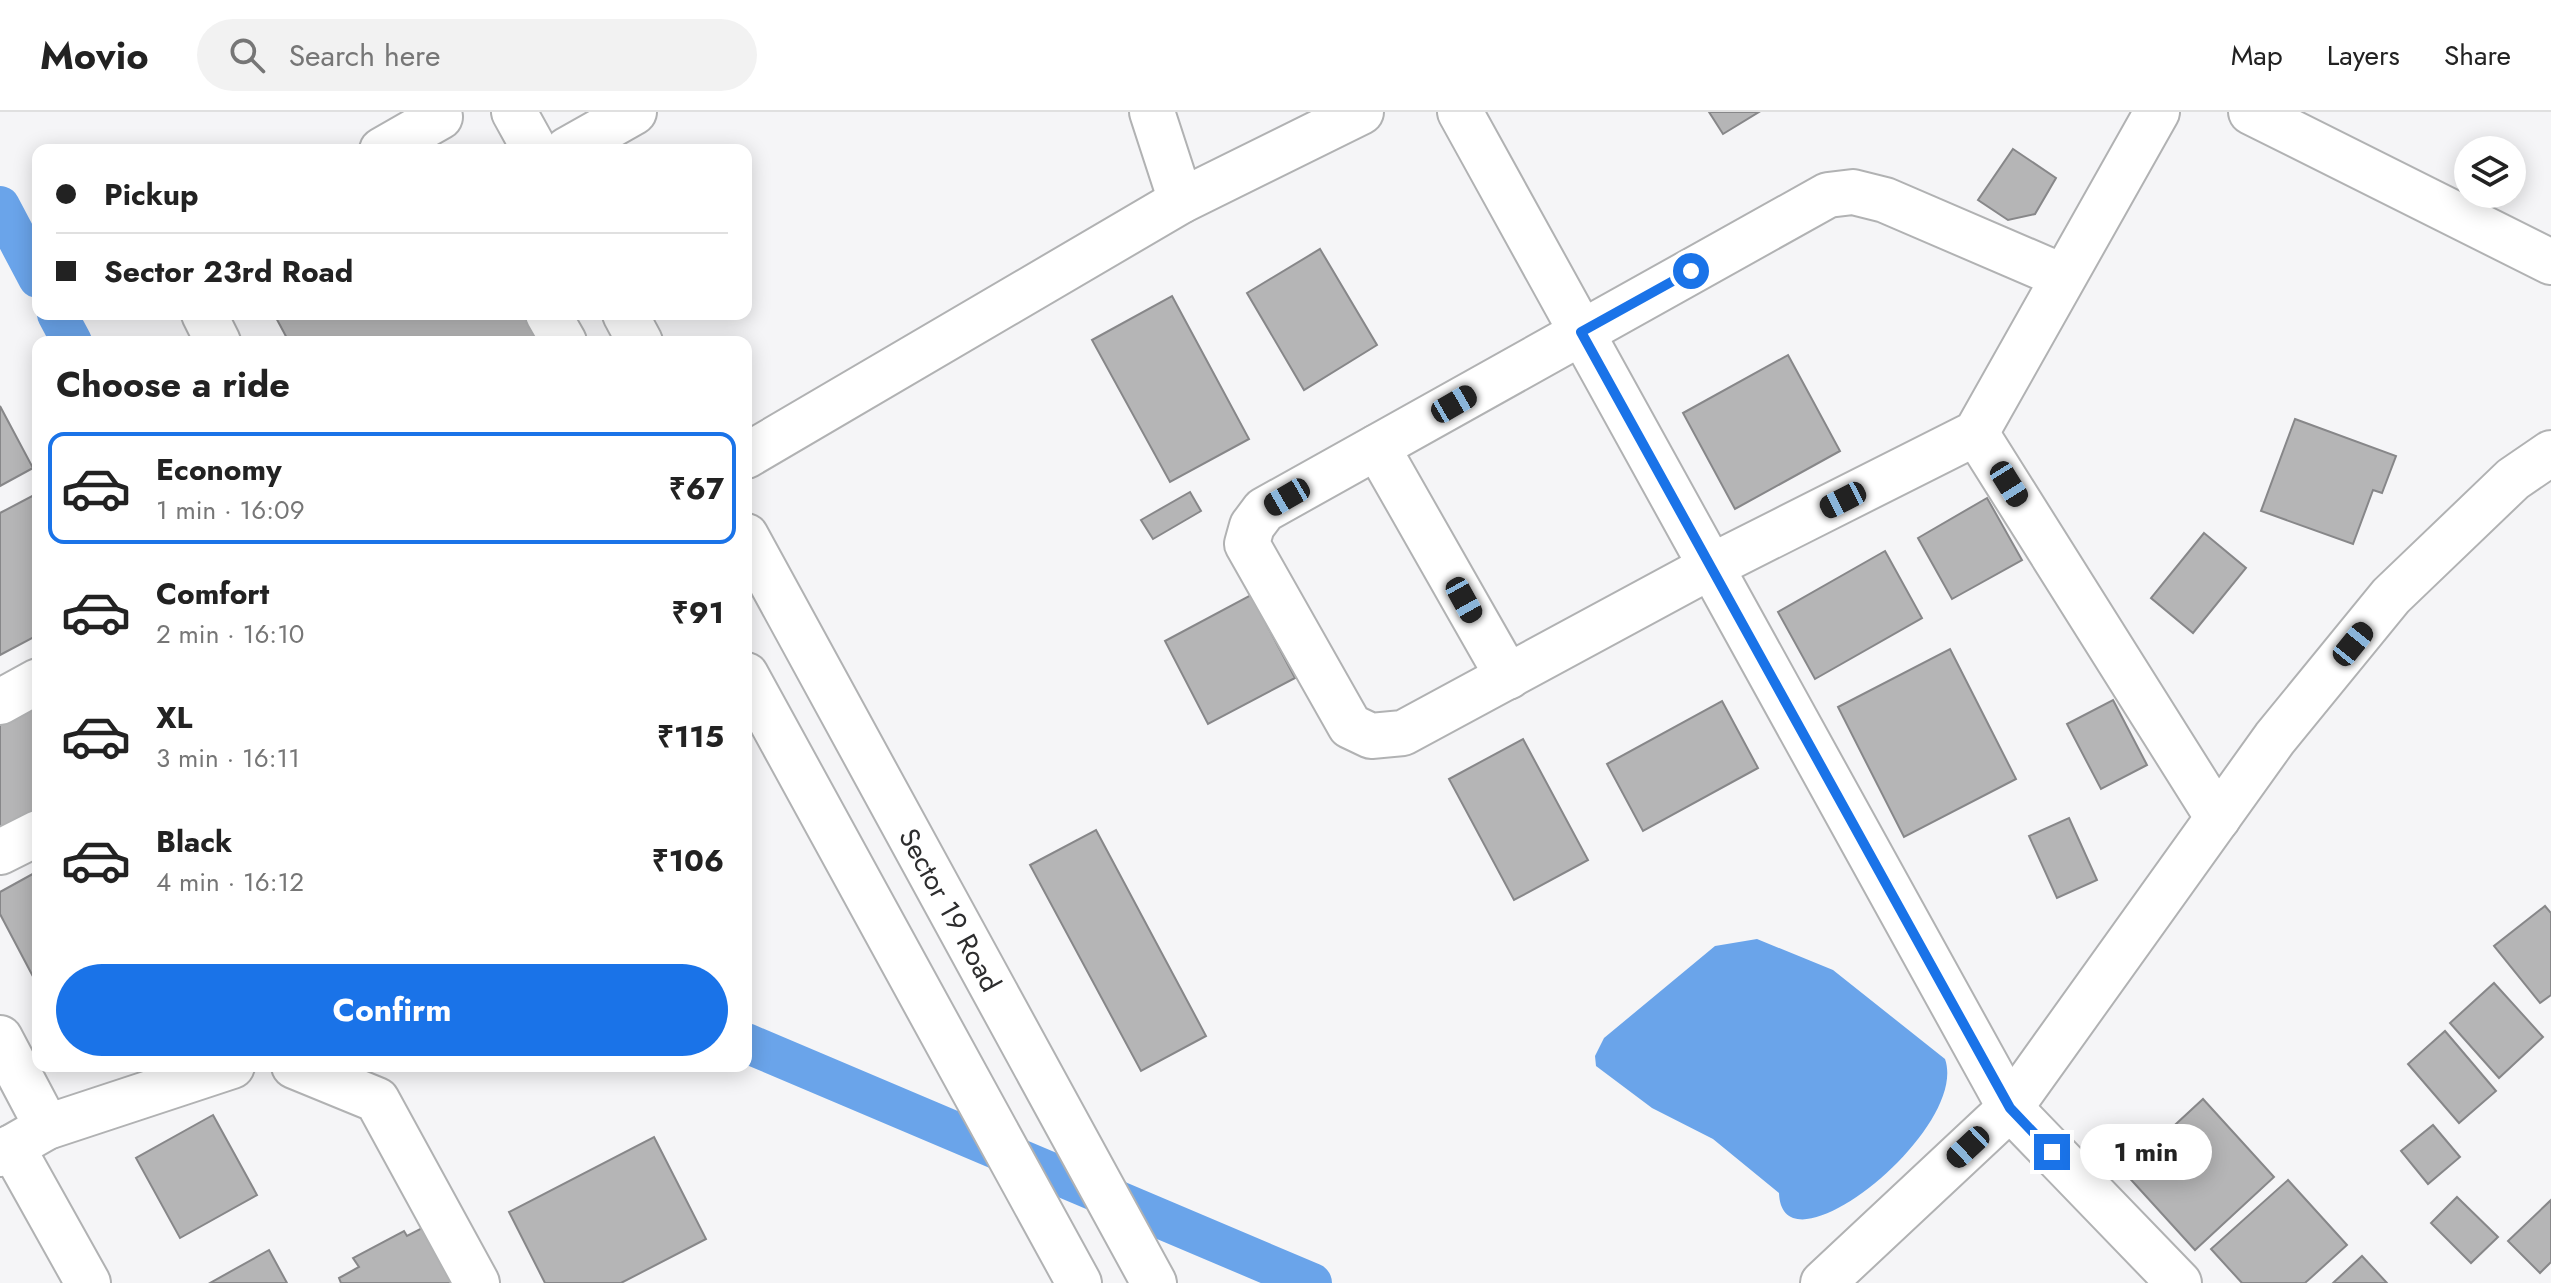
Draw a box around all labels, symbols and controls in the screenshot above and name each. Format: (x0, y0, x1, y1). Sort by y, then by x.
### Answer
search box (197, 19, 757, 91)
text: Movio (40, 28, 149, 83)
icon: search (225, 33, 269, 77)
text: Search here (289, 34, 440, 77)
text: Map (2231, 35, 2283, 76)
text: Layers (2327, 35, 2400, 76)
text: Share (2444, 35, 2511, 76)
map controls (2454, 136, 2526, 208)
button: layers (2454, 136, 2526, 208)
text: Pickup (104, 173, 199, 216)
text: Sector 23rd Road (104, 250, 353, 293)
route start (1673, 253, 1709, 289)
text: Choose a ride (56, 358, 290, 410)
car (1427, 382, 1481, 426)
text: Economy (156, 448, 282, 491)
icon: car (60, 452, 132, 524)
car (1986, 457, 2032, 511)
text: ₹67 (669, 467, 724, 510)
car (1260, 475, 1314, 519)
car (1816, 478, 1870, 522)
text: 1 min · 16:09 (156, 491, 305, 529)
text: Comfort (156, 572, 269, 615)
car (1442, 573, 1486, 627)
icon: car (60, 576, 132, 648)
text: ₹91 (672, 591, 724, 634)
text: 2 min · 16:10 (156, 615, 304, 653)
car (2329, 618, 2377, 670)
text: XL (156, 696, 192, 739)
icon: car (60, 700, 132, 772)
text: ₹115 (657, 715, 724, 758)
text: 3 min · 16:11 (156, 739, 300, 777)
text: Black (156, 820, 232, 863)
street label: Sector 19 Road (888, 821, 1011, 999)
icon: car (60, 824, 132, 896)
text: ₹106 (652, 839, 724, 882)
text: 4 min · 16:12 (156, 863, 304, 901)
button: Confirm (56, 964, 728, 1056)
car (1942, 1122, 1994, 1172)
callout: 1 min (2080, 1124, 2212, 1180)
text: 1 min (2114, 1133, 2178, 1171)
route end (2034, 1134, 2070, 1170)

